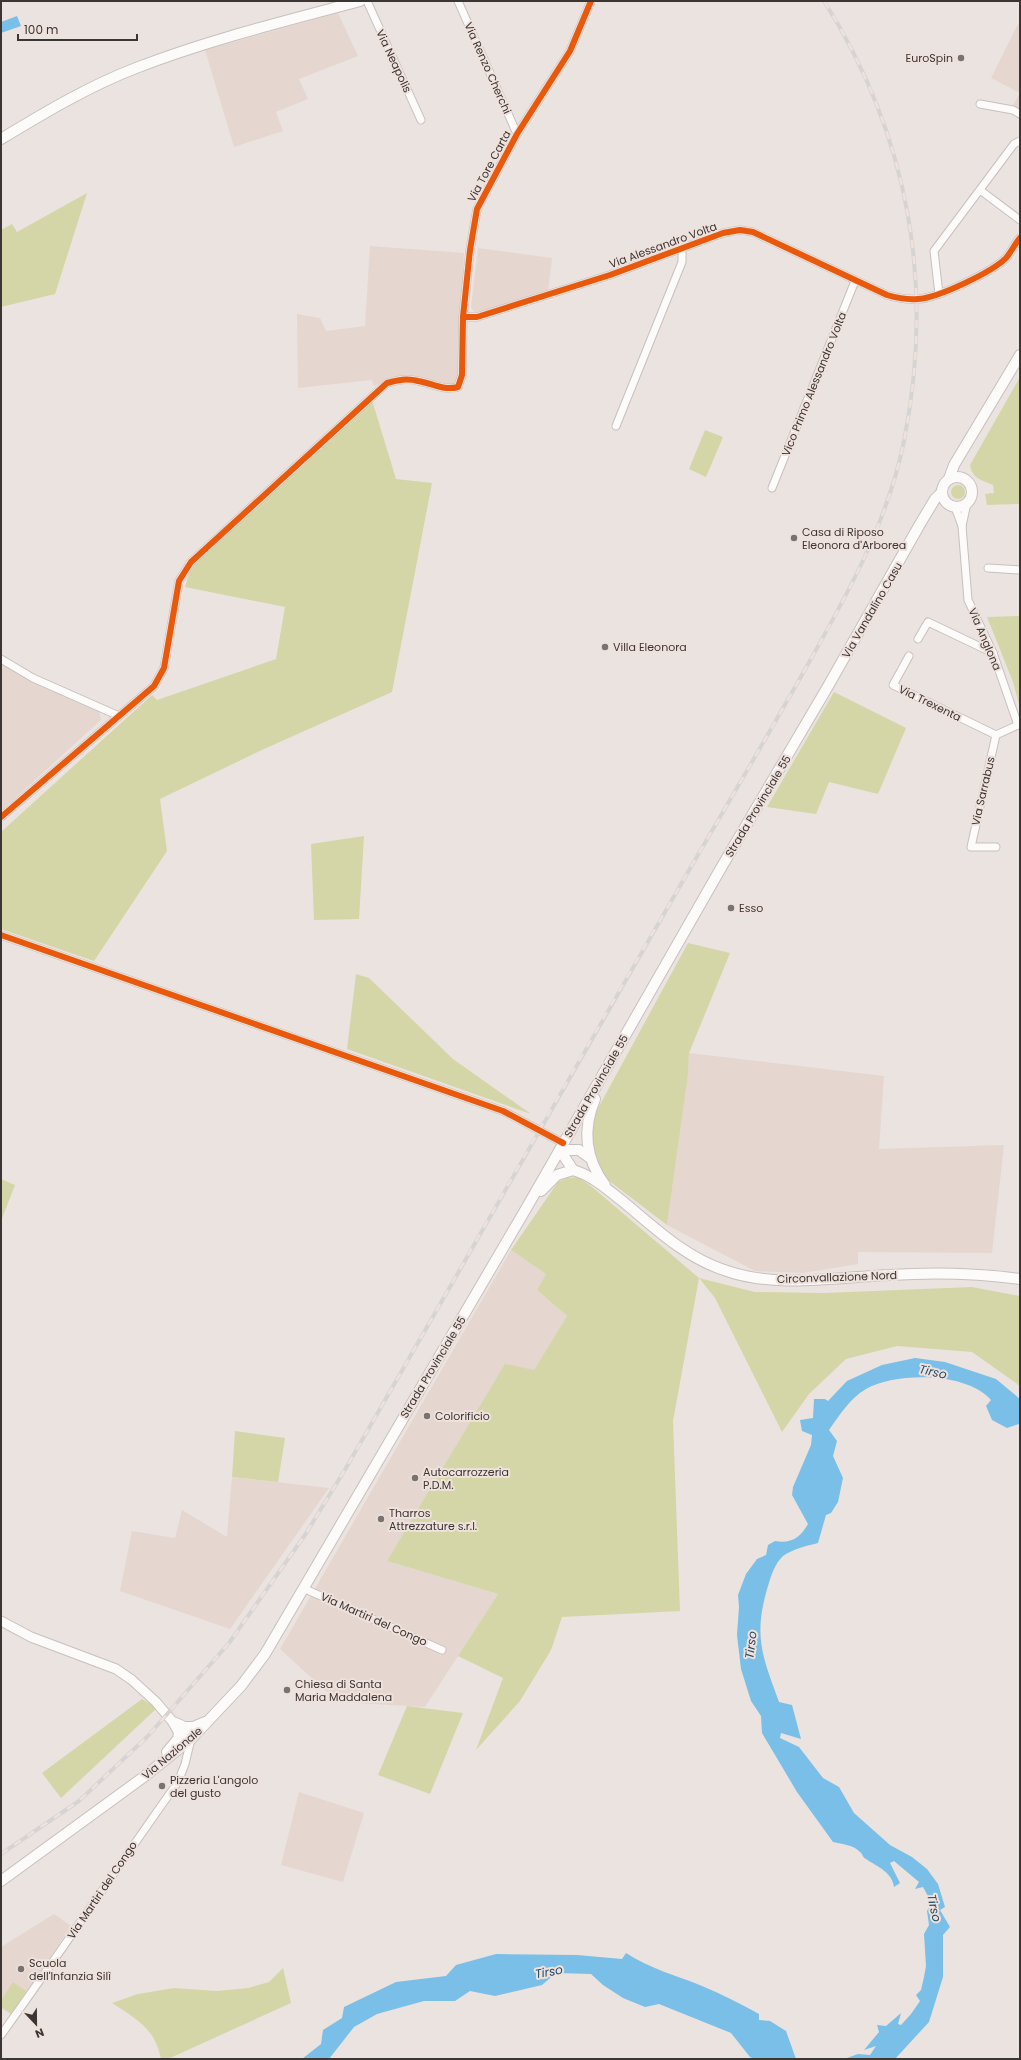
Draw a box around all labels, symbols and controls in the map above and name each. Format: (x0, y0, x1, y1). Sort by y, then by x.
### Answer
scale bar (18, 16, 137, 42)
street label: Via Renzo Cherchi (461, 20, 516, 117)
text: 100 m (24, 21, 58, 38)
street label: Via Neapolis (372, 27, 416, 95)
place label: EuroSpin (906, 50, 953, 66)
marker: EuroSpin (956, 53, 966, 63)
street label: Via Tore Carta (463, 127, 515, 205)
street label: Via Alessandro Volta (607, 218, 719, 272)
street label: Vico Primo Alessandro Volta (778, 309, 850, 459)
place label: Casa di Riposo Eleonora d'Arborea (802, 524, 906, 553)
marker: Casa di Riposo Eleonora d'Arborea (789, 533, 799, 543)
street label: Via Vandalino Casu (838, 559, 906, 661)
street label: Via Anglona (965, 605, 1005, 673)
place label: Villa Eleonora (613, 639, 687, 655)
marker: Villa Eleonora (600, 642, 610, 652)
street label: Via Trexenta (896, 681, 964, 725)
street label: Strada Provinciale 55 (721, 752, 795, 860)
street label: Via Sarrabus (967, 755, 999, 827)
place label: Esso (739, 900, 763, 916)
marker: Esso (726, 903, 736, 913)
street label: Strada Provinciale 55 (560, 1032, 632, 1140)
street label: Circonvallazione Nord (777, 1267, 897, 1287)
street label: Strada Provinciale 55 (396, 1313, 470, 1421)
water label: Tirso (918, 1360, 949, 1383)
place label: Colorificio (435, 1408, 490, 1424)
marker: Colorificio (422, 1411, 432, 1421)
place label: Autocarrozzeria P.D.M. (423, 1464, 509, 1493)
marker: Autocarrozzeria P.D.M. (410, 1473, 420, 1483)
place label: Tharros Attrezzature s.r.l. (389, 1505, 477, 1534)
marker: Tharros Attrezzature s.r.l. (376, 1514, 386, 1524)
street label: Via Martiri del Congo (318, 1588, 430, 1650)
water label: Tirso (740, 1630, 761, 1660)
place label: Chiesa di Santa Maria Maddalena (295, 1676, 392, 1705)
marker: Chiesa di Santa Maria Maddalena (282, 1685, 292, 1695)
street label: Via Nazionale (138, 1723, 206, 1783)
place label: Pizzeria L'angolo del gusto (170, 1772, 258, 1801)
marker: Pizzeria L'angolo del gusto (157, 1781, 167, 1791)
street label: Via Martiri del Congo (63, 1838, 141, 1942)
water label: Tirso (923, 1892, 946, 1924)
place label: Scuola dell'Infanzia Silì (29, 1955, 111, 1984)
water label: Tirso (534, 1961, 564, 1982)
marker: Scuola dell'Infanzia Silì (16, 1964, 26, 1974)
north arrow (16, 2004, 56, 2044)
text: N (33, 2024, 47, 2042)

